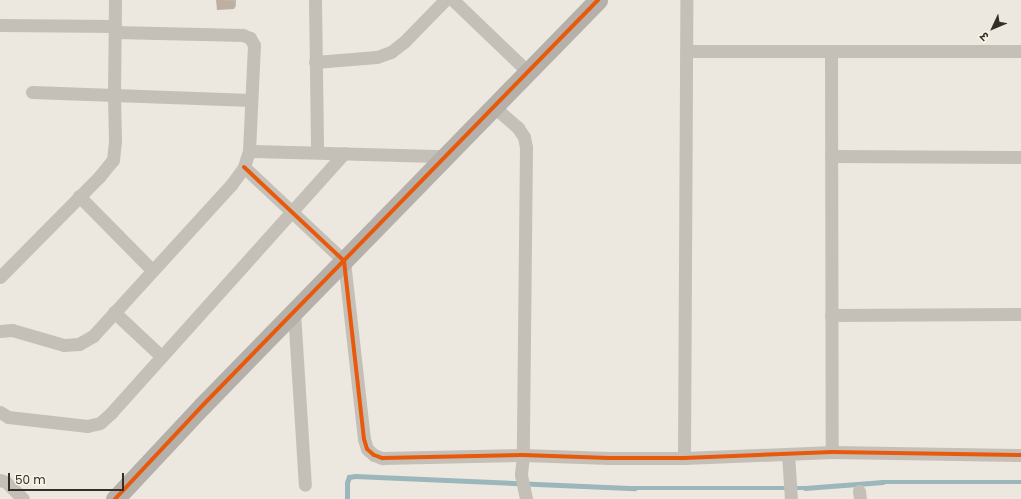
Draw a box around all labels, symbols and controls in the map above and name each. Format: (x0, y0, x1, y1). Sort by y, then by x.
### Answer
north arrow (973, 8, 1013, 48)
text: उ (976, 29, 992, 44)
scale bar (10, 465, 126, 491)
text: 50 m (15, 471, 46, 488)

